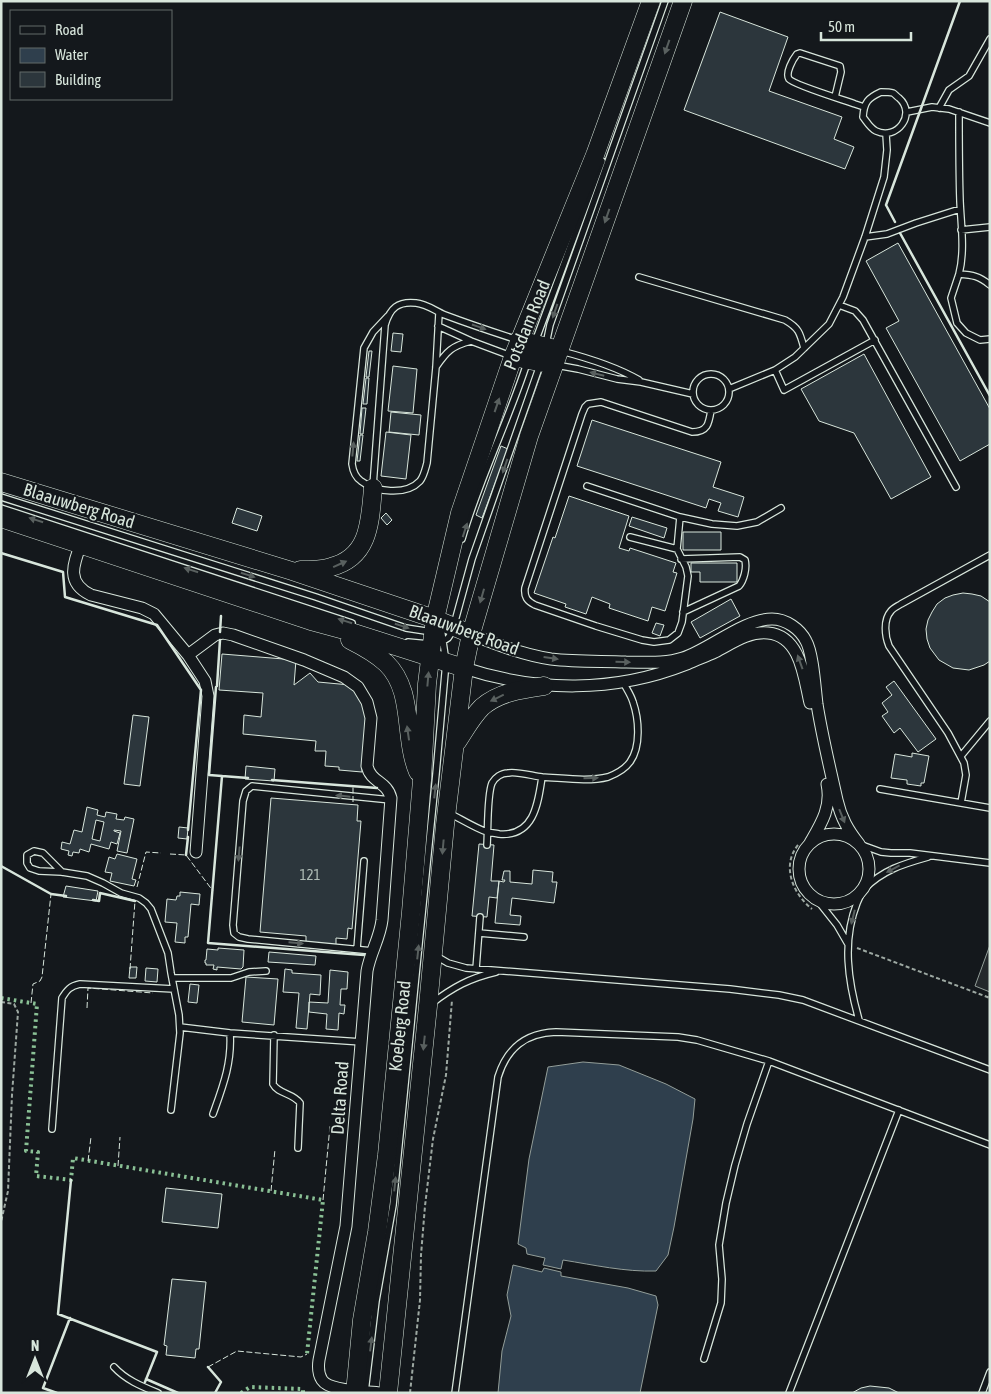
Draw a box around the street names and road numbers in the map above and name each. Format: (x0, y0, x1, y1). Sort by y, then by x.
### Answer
street label: Potsdam Road (499, 277, 554, 373)
street label: Blaauwberg Road (21, 479, 137, 532)
street label: Blaauwberg Road (406, 600, 522, 659)
street label: Koeberg Road (384, 980, 415, 1072)
street label: Delta Road (326, 1061, 353, 1135)

